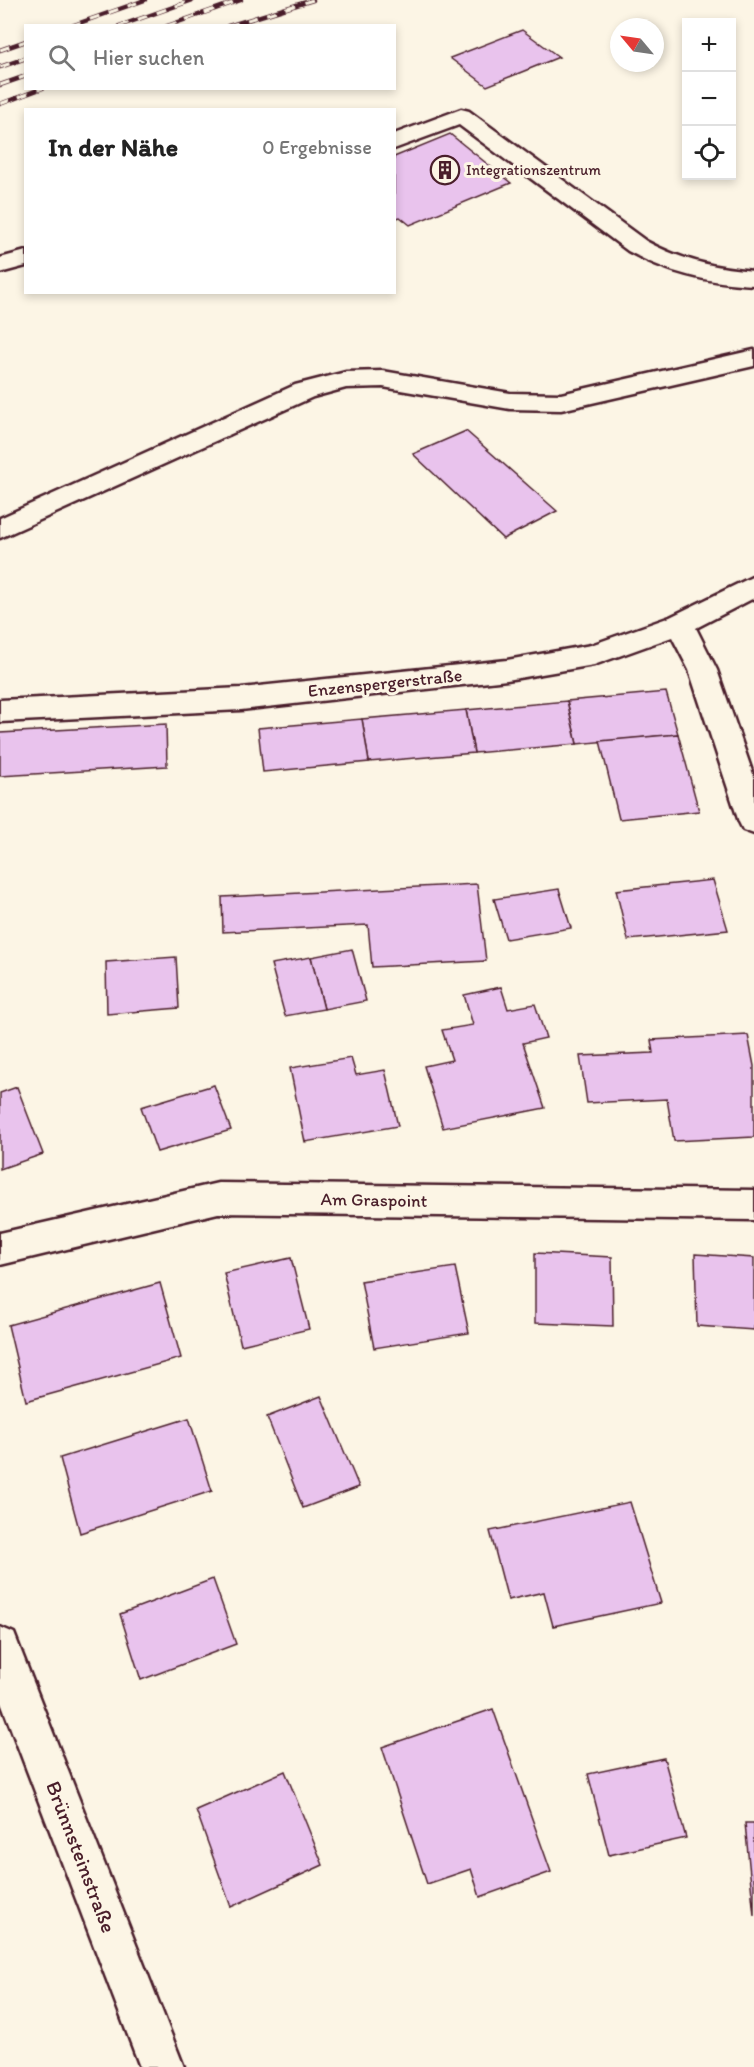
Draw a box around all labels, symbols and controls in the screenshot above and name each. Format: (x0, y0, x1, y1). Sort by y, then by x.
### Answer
north arrow (610, 18, 664, 72)
map controls (682, 18, 736, 180)
button: + (682, 18, 736, 72)
search box (24, 24, 396, 90)
icon: search (45, 41, 78, 74)
text: Hier suchen (93, 44, 204, 71)
button: − (682, 72, 736, 126)
button: locate (682, 126, 736, 180)
text: In der Nähe (48, 131, 178, 163)
text: 0 Ergebnisse (262, 135, 372, 159)
building icon: Integrationszentrum (429, 154, 461, 186)
place label: Integrationszentrum (466, 161, 601, 179)
street label: Enzenspergerstraße (307, 664, 463, 702)
street label: Am Graspoint (320, 1188, 428, 1212)
street label: Brünnsteinstraße (41, 1777, 122, 1936)

